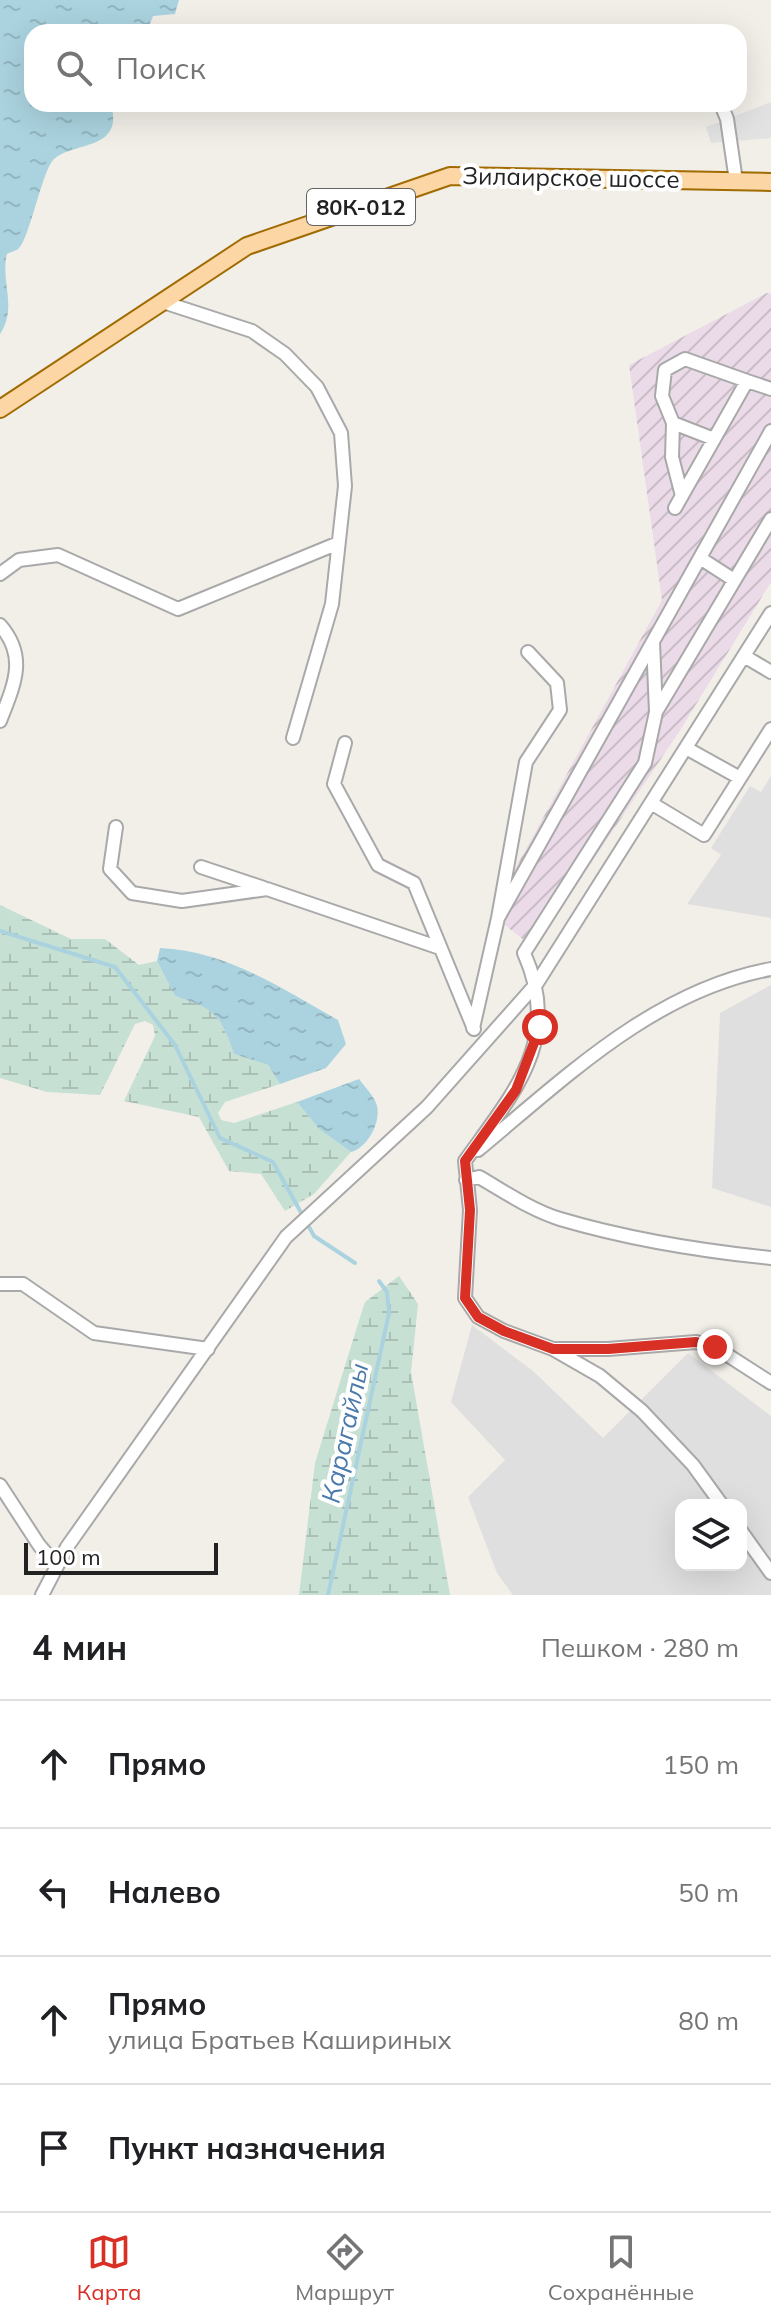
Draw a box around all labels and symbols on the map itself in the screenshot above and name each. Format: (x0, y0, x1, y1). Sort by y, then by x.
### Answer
street label: Зилаирское шоссе (462, 160, 680, 194)
road number: 80К-012 (307, 189, 415, 225)
route start (522, 1009, 558, 1045)
route end (697, 1329, 733, 1365)
water label: Карагайлы (314, 1360, 375, 1506)
scale bar (24, 1539, 218, 1575)

